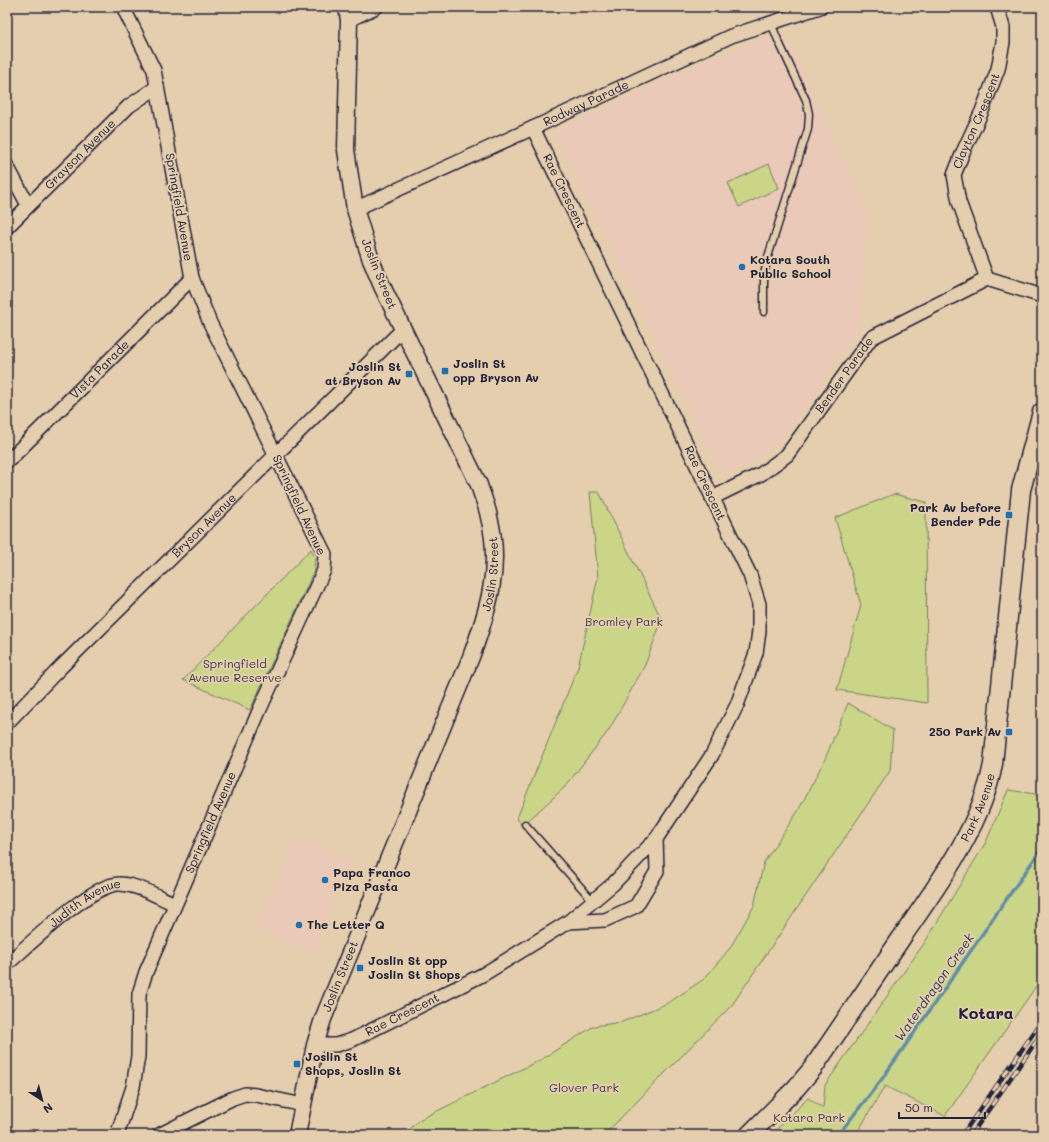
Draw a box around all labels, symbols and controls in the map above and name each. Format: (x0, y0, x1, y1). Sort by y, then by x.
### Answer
street label: Clayton Crescent (948, 70, 1003, 171)
street label: Rodway Parade (540, 76, 631, 129)
street label: Grayson Avenue (41, 115, 118, 192)
street label: Rae Crescent (540, 151, 590, 230)
street label: Springfield Avenue (163, 152, 197, 262)
street label: Joslin Street (358, 236, 401, 311)
place label: Kotara South Public School (750, 251, 831, 281)
marker: Kotara South Public School (737, 262, 747, 272)
street label: Bender Parade (811, 333, 876, 416)
street label: Vista Parade (66, 336, 132, 402)
place label: Joslin St opp Bryson Av (453, 355, 539, 385)
place label: Joslin St at Bryson Av (325, 358, 401, 388)
marker: Joslin St opp Bryson Av (440, 366, 450, 376)
marker: Joslin St at Bryson Av (404, 369, 414, 379)
street label: Rae Crescent (682, 443, 730, 523)
street label: Springfield Avenue (270, 452, 330, 557)
street label: Bryson Avenue (168, 489, 239, 560)
place label: Park Av before Bender Pde (910, 499, 1001, 529)
marker: Park Av before Bender Pde (1004, 510, 1014, 520)
street label: Joslin Street (478, 536, 501, 613)
park label: Bromley Park (585, 613, 663, 629)
park label: Springfield Avenue Reserve (188, 655, 282, 685)
place label: 250 Park Av (929, 723, 1001, 739)
marker: 250 Park Av (1004, 727, 1014, 737)
street label: Springfield Avenue (181, 769, 239, 875)
street label: Park Avenue (956, 771, 998, 844)
place label: Papa Franco Piza Pasta (333, 864, 410, 894)
street label: Judith Avenue (45, 875, 122, 930)
marker: Papa Franco Piza Pasta (320, 875, 330, 885)
place label: The Letter Q (307, 916, 385, 932)
marker: The Letter Q (294, 920, 304, 930)
water label: Waterdragon Creek (890, 928, 978, 1044)
street label: Joslin Street (318, 938, 361, 1014)
place label: Joslin St opp Joslin St Shops (368, 952, 460, 982)
marker: Joslin St opp Joslin St Shops (355, 963, 365, 973)
street label: Rae Crescent (362, 989, 442, 1039)
district label: Kotara (958, 1002, 1014, 1023)
place label: Joslin St Shops, Joslin St (305, 1048, 401, 1078)
marker: Joslin St Shops, Joslin St (292, 1059, 302, 1069)
park label: Glover Park (549, 1079, 619, 1095)
north arrow (22, 1080, 62, 1120)
scale bar (899, 1094, 985, 1120)
text: 50 m (905, 1099, 933, 1115)
text: N (40, 1100, 56, 1117)
park label: Kotara Park (773, 1109, 845, 1125)

